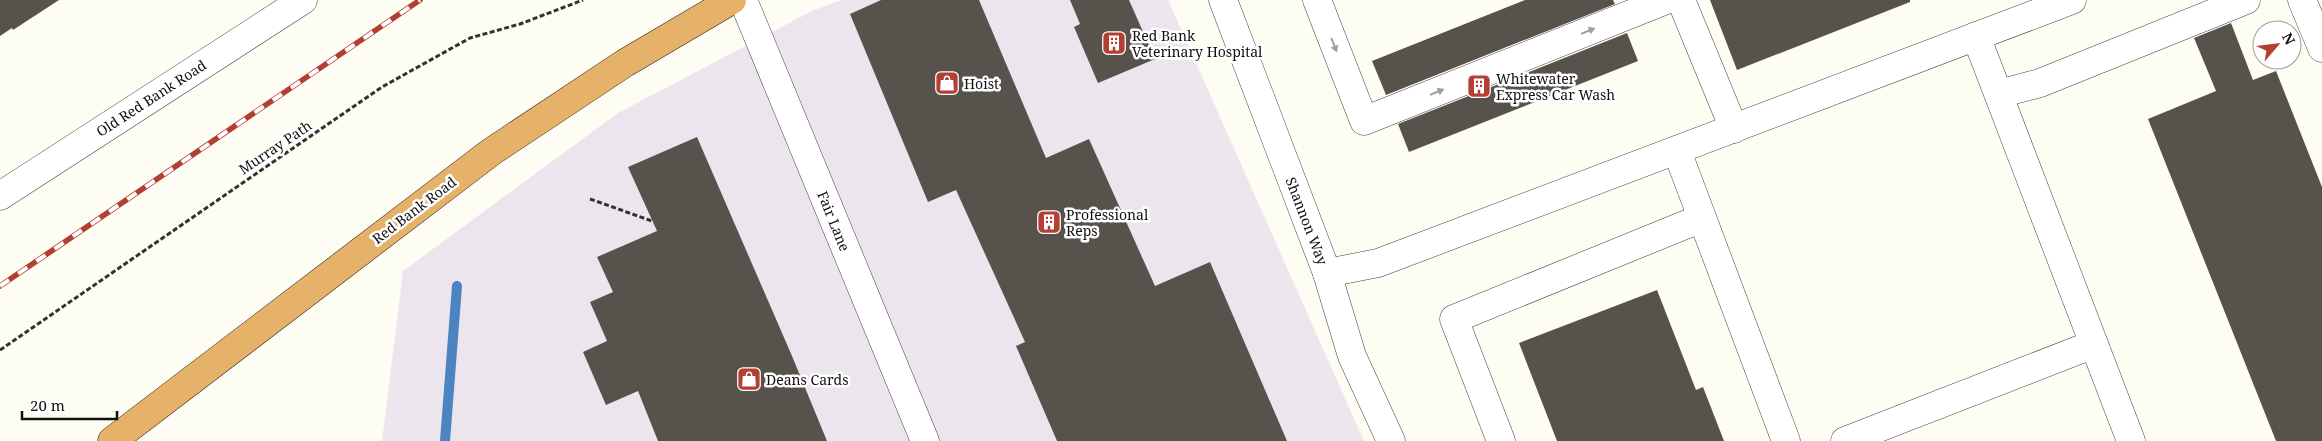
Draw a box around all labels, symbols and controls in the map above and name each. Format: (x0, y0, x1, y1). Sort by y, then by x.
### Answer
north arrow (2252, 20, 2302, 70)
place label: Red Bank Veterinary Hospital (1132, 26, 1263, 61)
one-way arrow (1581, 27, 1596, 35)
text: N (2278, 29, 2300, 48)
building icon: Red Bank Veterinary Hospital (1101, 30, 1127, 56)
one-way arrow (1331, 38, 1339, 53)
street label: Old Red Bank Road (92, 55, 210, 141)
place label: Whitewater Express Car Wash (1496, 69, 1615, 104)
shop icon: Hoist (934, 70, 960, 96)
building icon: Whitewater Express Car Wash (1466, 73, 1492, 99)
place label: Hoist (964, 74, 999, 93)
one-way arrow (1430, 88, 1445, 96)
street label: Murray Path (235, 116, 315, 178)
street label: Red Bank Road (368, 172, 460, 248)
street label: Shannon Way (1282, 174, 1332, 268)
street label: Fair Lane (813, 188, 855, 254)
place label: Professional Reps (1066, 205, 1149, 240)
building icon: Professional Reps (1036, 209, 1062, 235)
shop icon: Deans Cards (736, 366, 762, 392)
place label: Deans Cards (766, 370, 849, 389)
scale bar (22, 388, 118, 420)
text: 20 m (30, 395, 65, 415)

